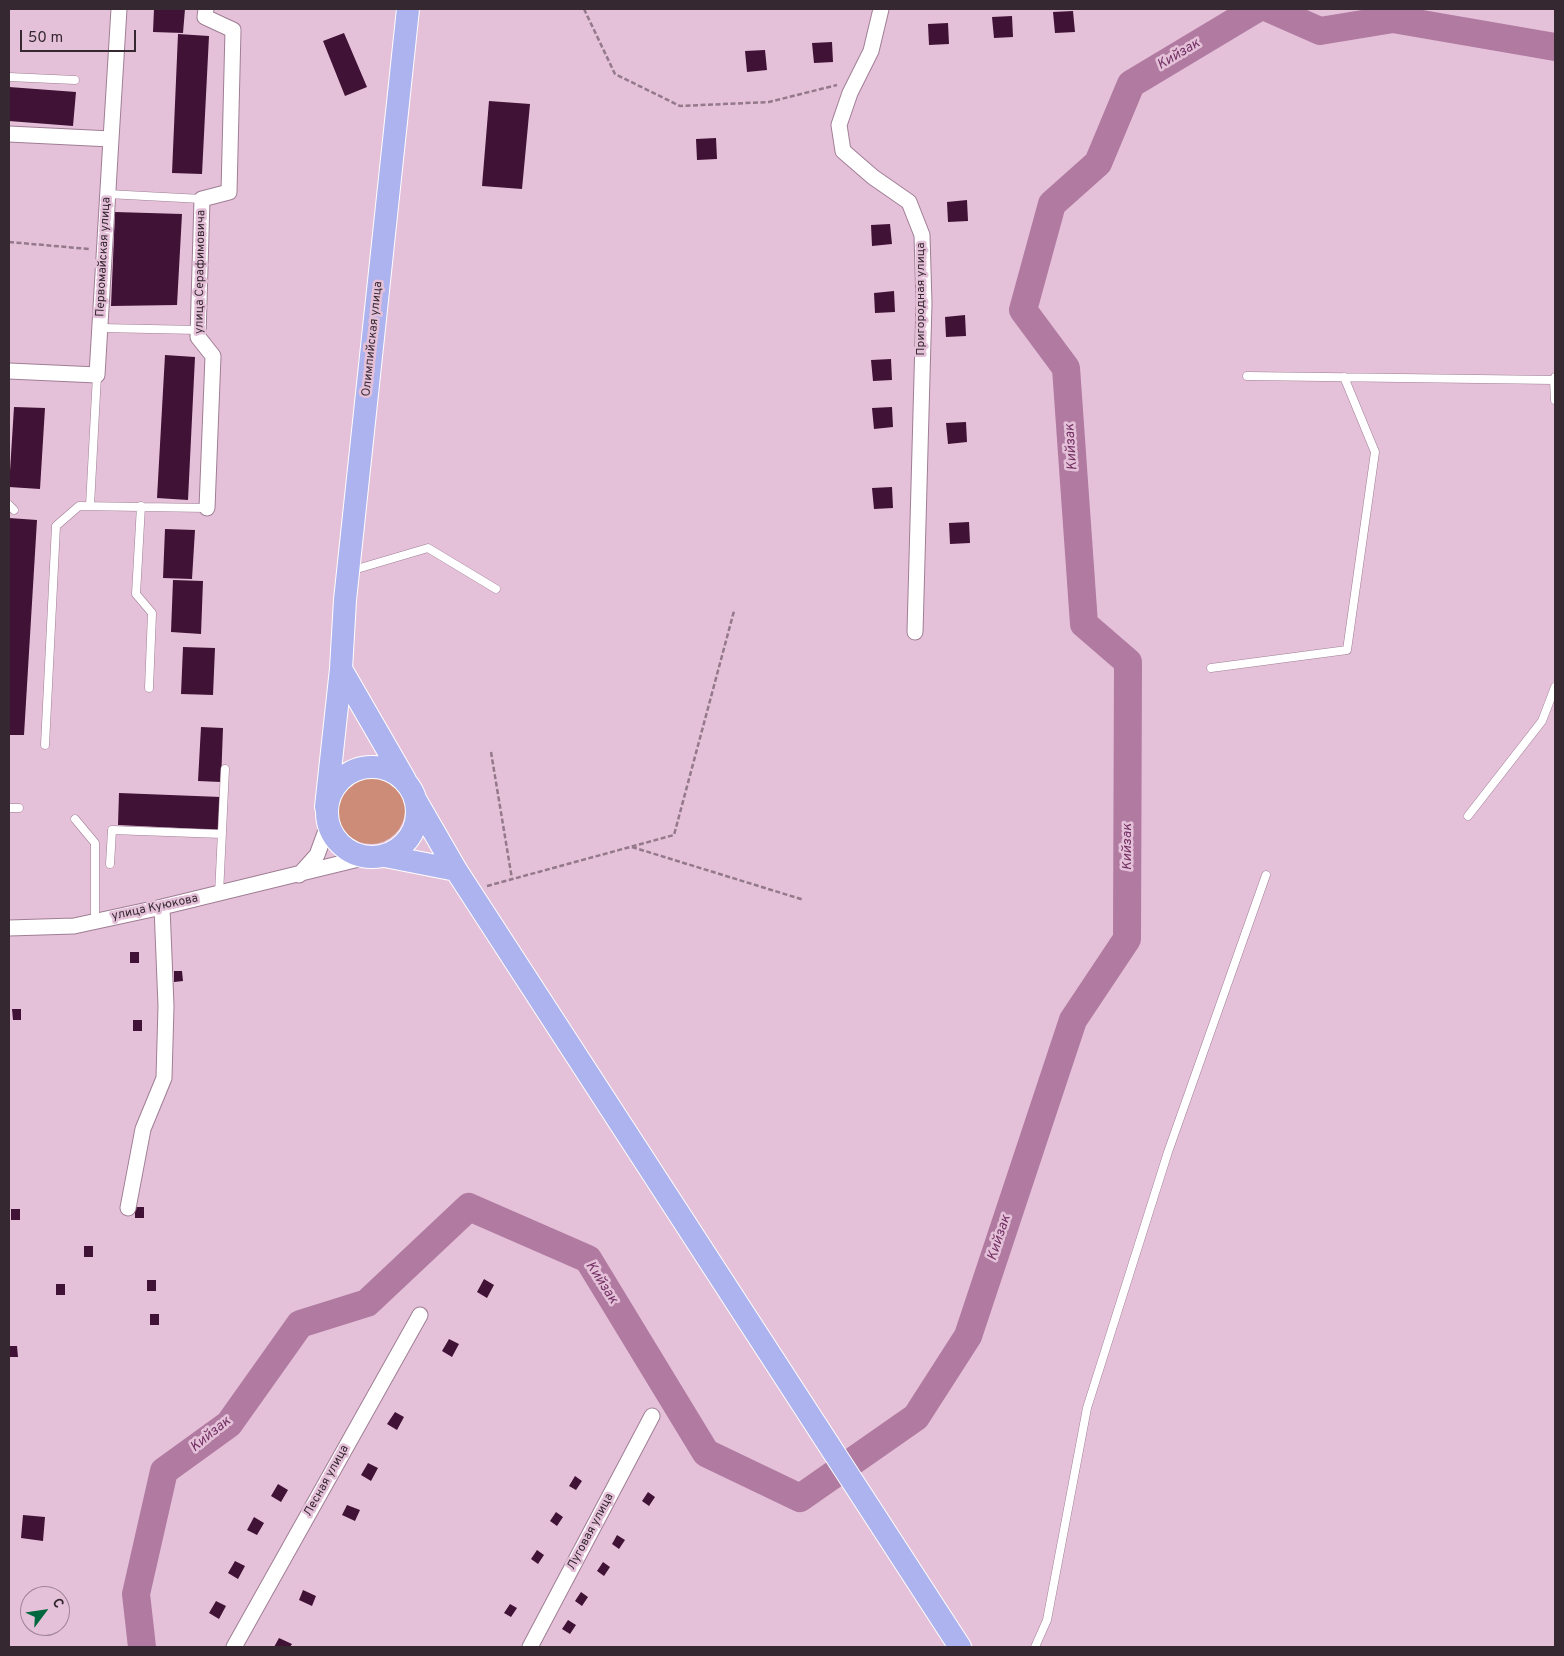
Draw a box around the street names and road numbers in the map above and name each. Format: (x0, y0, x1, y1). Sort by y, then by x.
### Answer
street label: Первомайская улица (94, 197, 114, 317)
street label: улица Серафимовича (193, 210, 209, 334)
street label: Пригородная улица (915, 242, 929, 356)
street label: Олимпийская улица (360, 281, 386, 397)
street label: улица Куюкова (110, 892, 200, 924)
street label: Лесная улица (301, 1443, 353, 1519)
street label: Луговая улица (565, 1491, 617, 1573)

